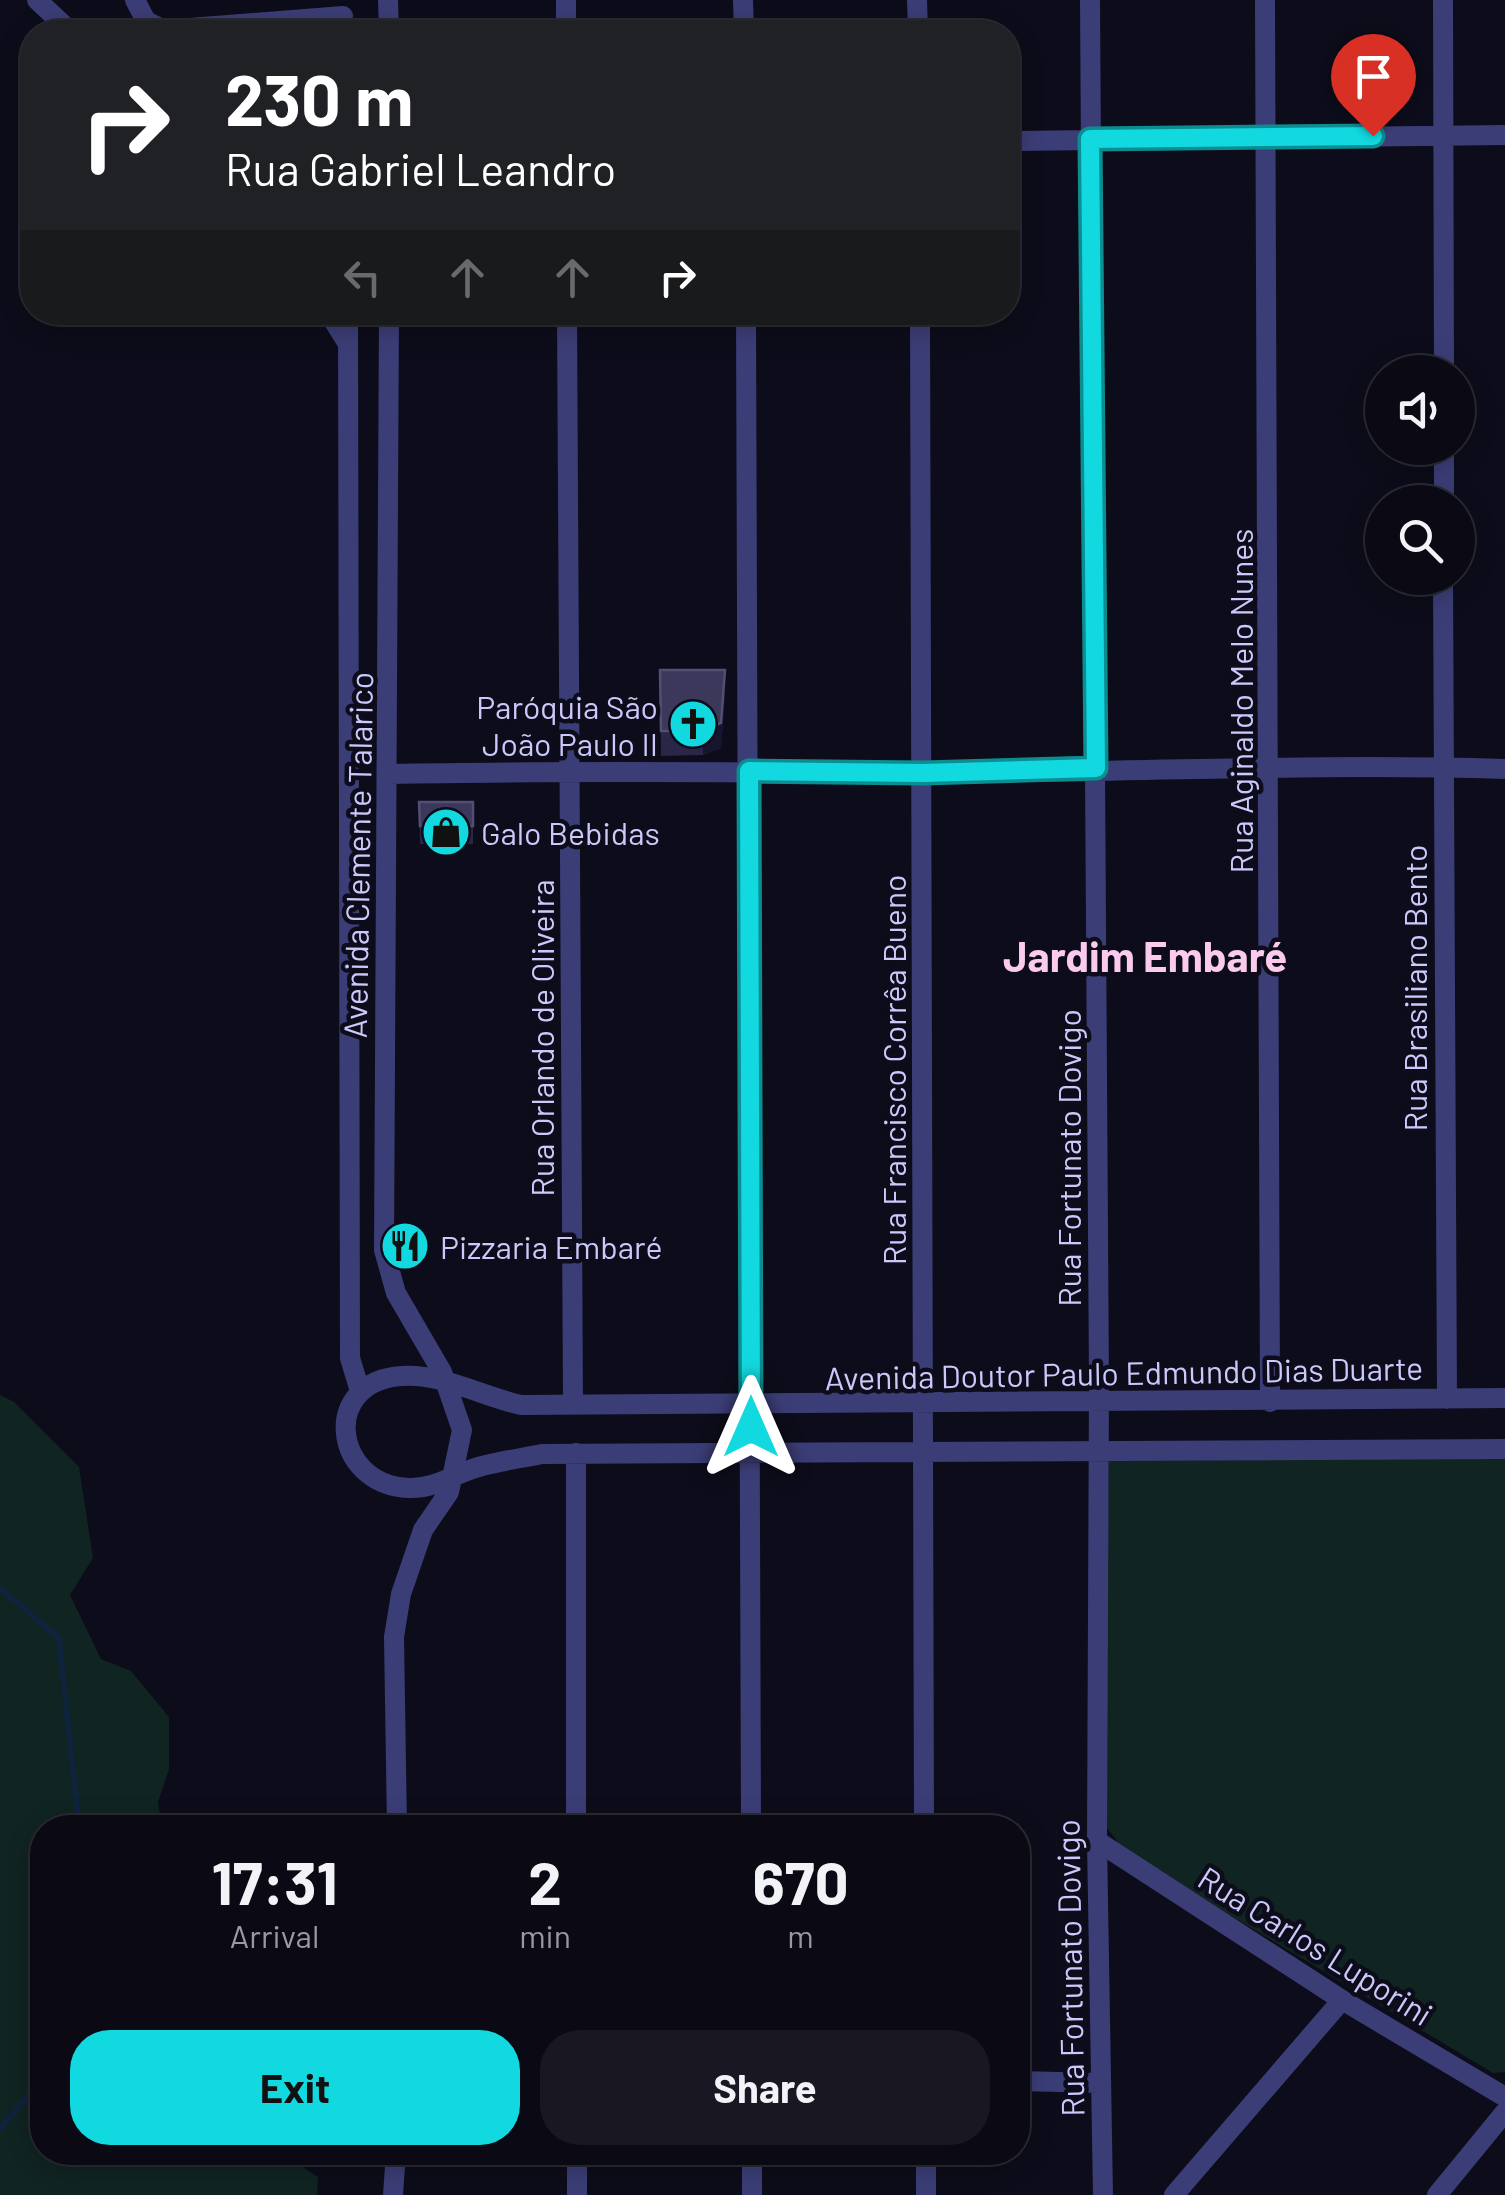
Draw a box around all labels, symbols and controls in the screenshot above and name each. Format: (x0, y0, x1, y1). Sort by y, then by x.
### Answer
pin (1331, 34, 1416, 137)
icon: arrive (1346, 49, 1401, 104)
text: 230 m (225, 56, 413, 140)
icon: right (60, 60, 190, 190)
text: Rua Gabriel Leandro (225, 141, 616, 195)
icon: left (335, 250, 390, 305)
icon: ahead (440, 250, 495, 305)
icon: ahead (545, 250, 600, 305)
icon: right (650, 250, 705, 305)
map controls (1365, 355, 1475, 595)
button: sound (1365, 355, 1475, 465)
button: search (1365, 485, 1475, 595)
street label: Rua Aginaldo Melo Nunes (1221, 529, 1259, 873)
street label: Avenida Clemente Talarico (335, 671, 379, 1039)
place label: Paróquia São João Paulo II (476, 687, 658, 762)
church icon: Paróquia São João Paulo II (667, 698, 719, 750)
shop icon: Galo Bebidas (420, 806, 472, 858)
place label: Galo Bebidas (481, 813, 660, 851)
street label: Rua Brasiliano Bento (1395, 845, 1433, 1131)
street label: Rua Francisco Corrêa Bueno (874, 875, 912, 1265)
street label: Rua Orlando de Oliveira (522, 879, 560, 1197)
district label: Jardim Embaré (1003, 930, 1287, 980)
street label: Rua Fortunato Dovigo (1049, 1009, 1087, 1307)
restaurant icon: Pizzaria Embaré (379, 1220, 431, 1272)
place label: Pizzaria Embaré (440, 1227, 663, 1265)
street label: Avenida Doutor Paulo Edmundo Dias Duarte (824, 1348, 1424, 1396)
position arrow (699, 1375, 803, 1479)
street label: Rua Fortunato Dovigo (1047, 1819, 1091, 2117)
text: 17:31 (211, 1845, 338, 1917)
text: 2 (528, 1845, 562, 1917)
text: 670 (752, 1845, 849, 1917)
street label: Rua Carlos Luporini (1192, 1858, 1440, 2032)
text: Arrival (230, 1916, 319, 1954)
text: min (519, 1916, 571, 1954)
text: m (787, 1916, 814, 1954)
button: Exit (70, 2030, 520, 2145)
button: Share (540, 2030, 990, 2145)

